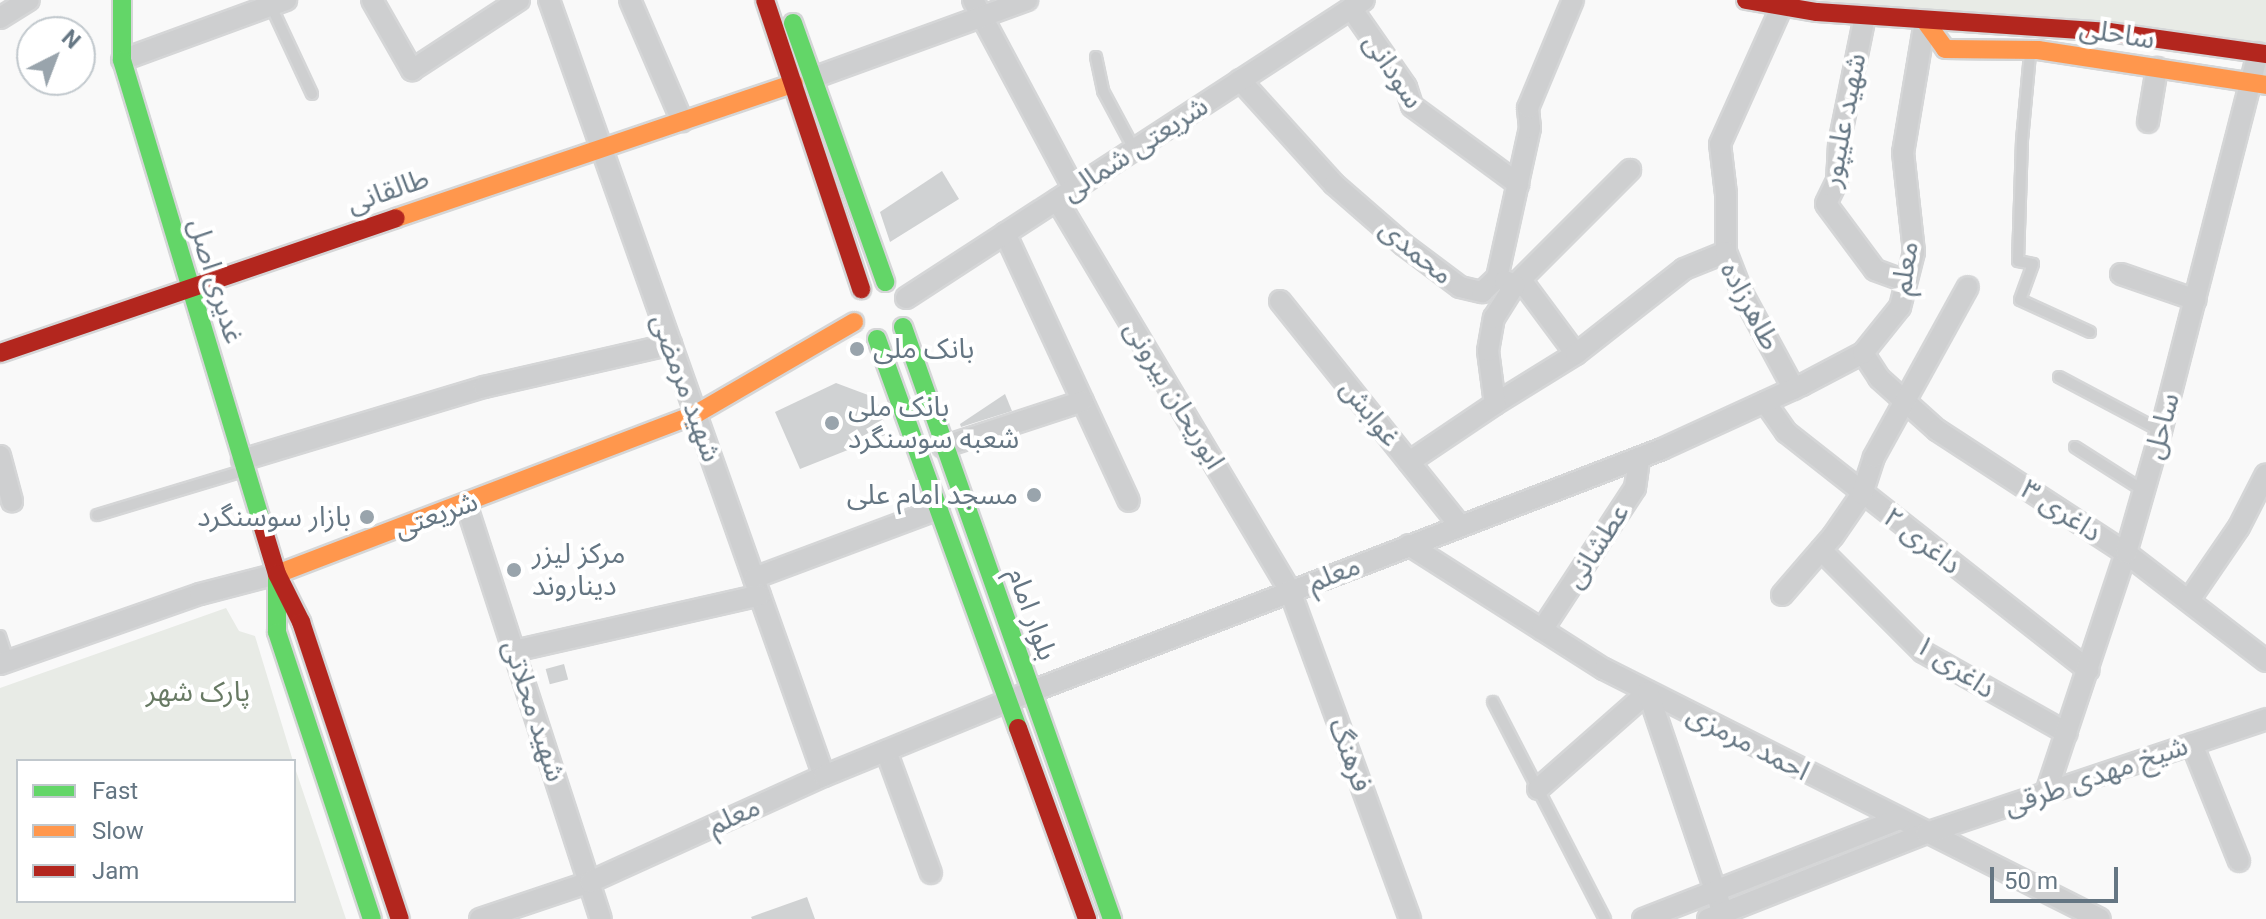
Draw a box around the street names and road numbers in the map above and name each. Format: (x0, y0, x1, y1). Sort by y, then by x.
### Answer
street label: ساحلی (2077, 11, 2157, 57)
street label: سودانی (1356, 27, 1430, 115)
street label: شهید علیپور (1815, 50, 1873, 190)
street label: شریعتی شمالی (1056, 89, 1214, 209)
street label: طالقانی (343, 161, 433, 221)
street label: محمدی (1372, 212, 1460, 292)
street label: غدیری اصل (181, 214, 251, 348)
street label: معلم (1884, 239, 1926, 297)
street label: طاهرزاده (1713, 256, 1787, 356)
street label: شهید مرمضی (644, 309, 728, 467)
street label: ابوریحان بیرونی (1117, 315, 1231, 475)
street label: غوابش (1333, 372, 1407, 454)
street label: ساحل (2137, 389, 2187, 463)
street label: داغری ۳ (2014, 473, 2108, 549)
street label: شریعتی (390, 484, 482, 546)
street label: عطشانی (1557, 497, 1637, 595)
street label: داغری ۲ (1876, 500, 1968, 582)
street label: معلم (1303, 549, 1365, 599)
street label: بلوار امام (1000, 563, 1064, 665)
street label: داغری ۱ (1909, 628, 2001, 706)
street label: شهید محلاتی (495, 636, 573, 786)
street label: احمد مرمزی (1681, 698, 1815, 788)
street label: فرهنگ (1321, 714, 1379, 796)
street label: شیخ مهدی طرقی (2000, 729, 2192, 823)
street label: معلم (703, 790, 765, 842)

